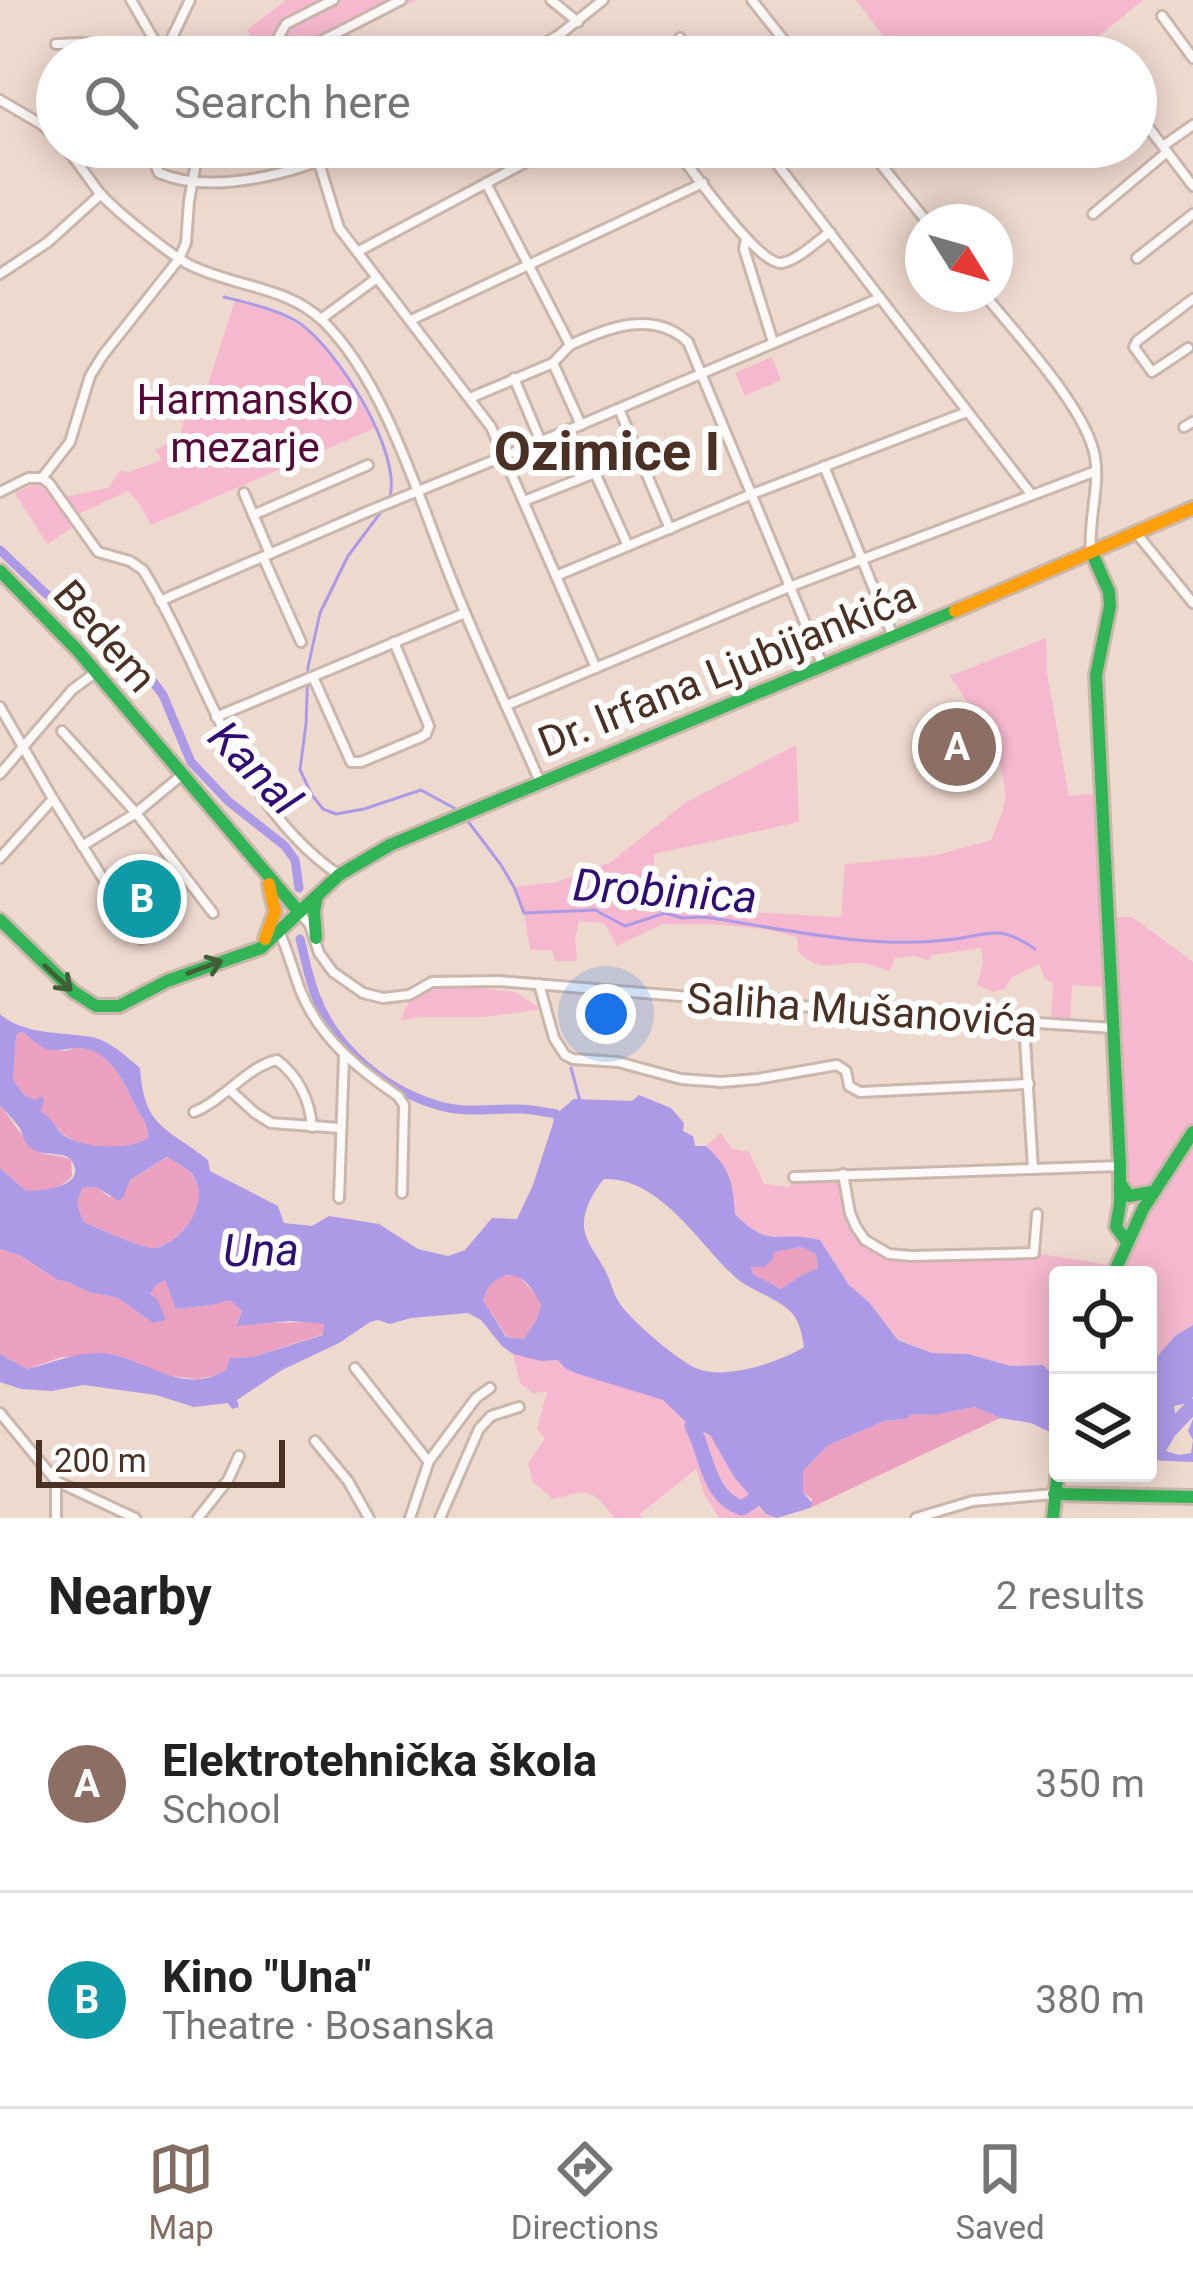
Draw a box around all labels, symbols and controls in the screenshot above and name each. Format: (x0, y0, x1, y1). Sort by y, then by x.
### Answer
search box (36, 36, 1157, 168)
icon: search (78, 69, 144, 135)
text: Search here (174, 76, 411, 129)
north arrow (905, 204, 1013, 312)
park label: Harmansko mezarje (137, 375, 353, 472)
district label: Ozimice I (494, 420, 720, 483)
street label: Bedem (43, 570, 167, 702)
street label: Dr. Irfana Ljubijankića (531, 571, 923, 767)
pin: A (918, 702, 996, 792)
water label: Kanal (198, 710, 312, 826)
pin: B (103, 854, 181, 944)
water label: Drobinica (571, 858, 759, 924)
one-way arrow (186, 955, 223, 976)
one-way arrow (43, 963, 72, 991)
street label: Saliha Mušanovića (685, 973, 1039, 1047)
your location (576, 984, 636, 1044)
water label: Una (222, 1223, 300, 1277)
map controls (1049, 1266, 1157, 1482)
button: locate (1049, 1266, 1157, 1374)
button: layers (1049, 1374, 1157, 1482)
scale bar (36, 1434, 285, 1487)
text: 200 m (54, 1441, 147, 1480)
text: Nearby (48, 1567, 212, 1626)
text: 2 results (996, 1573, 1145, 1619)
text: Elektrotehnička škola (162, 1734, 597, 1787)
text: A (74, 1761, 100, 1807)
text: 350 m (1035, 1761, 1145, 1807)
text: School (162, 1787, 281, 1833)
text: Kino "Una" (162, 1950, 371, 2003)
text: B (75, 1977, 99, 2023)
text: 380 m (1035, 1977, 1145, 2023)
text: Theatre · Bosanska (162, 2003, 495, 2049)
tab: Map (148, 2136, 214, 2247)
tab: Directions (511, 2136, 659, 2247)
tab: Saved (956, 2136, 1045, 2247)

